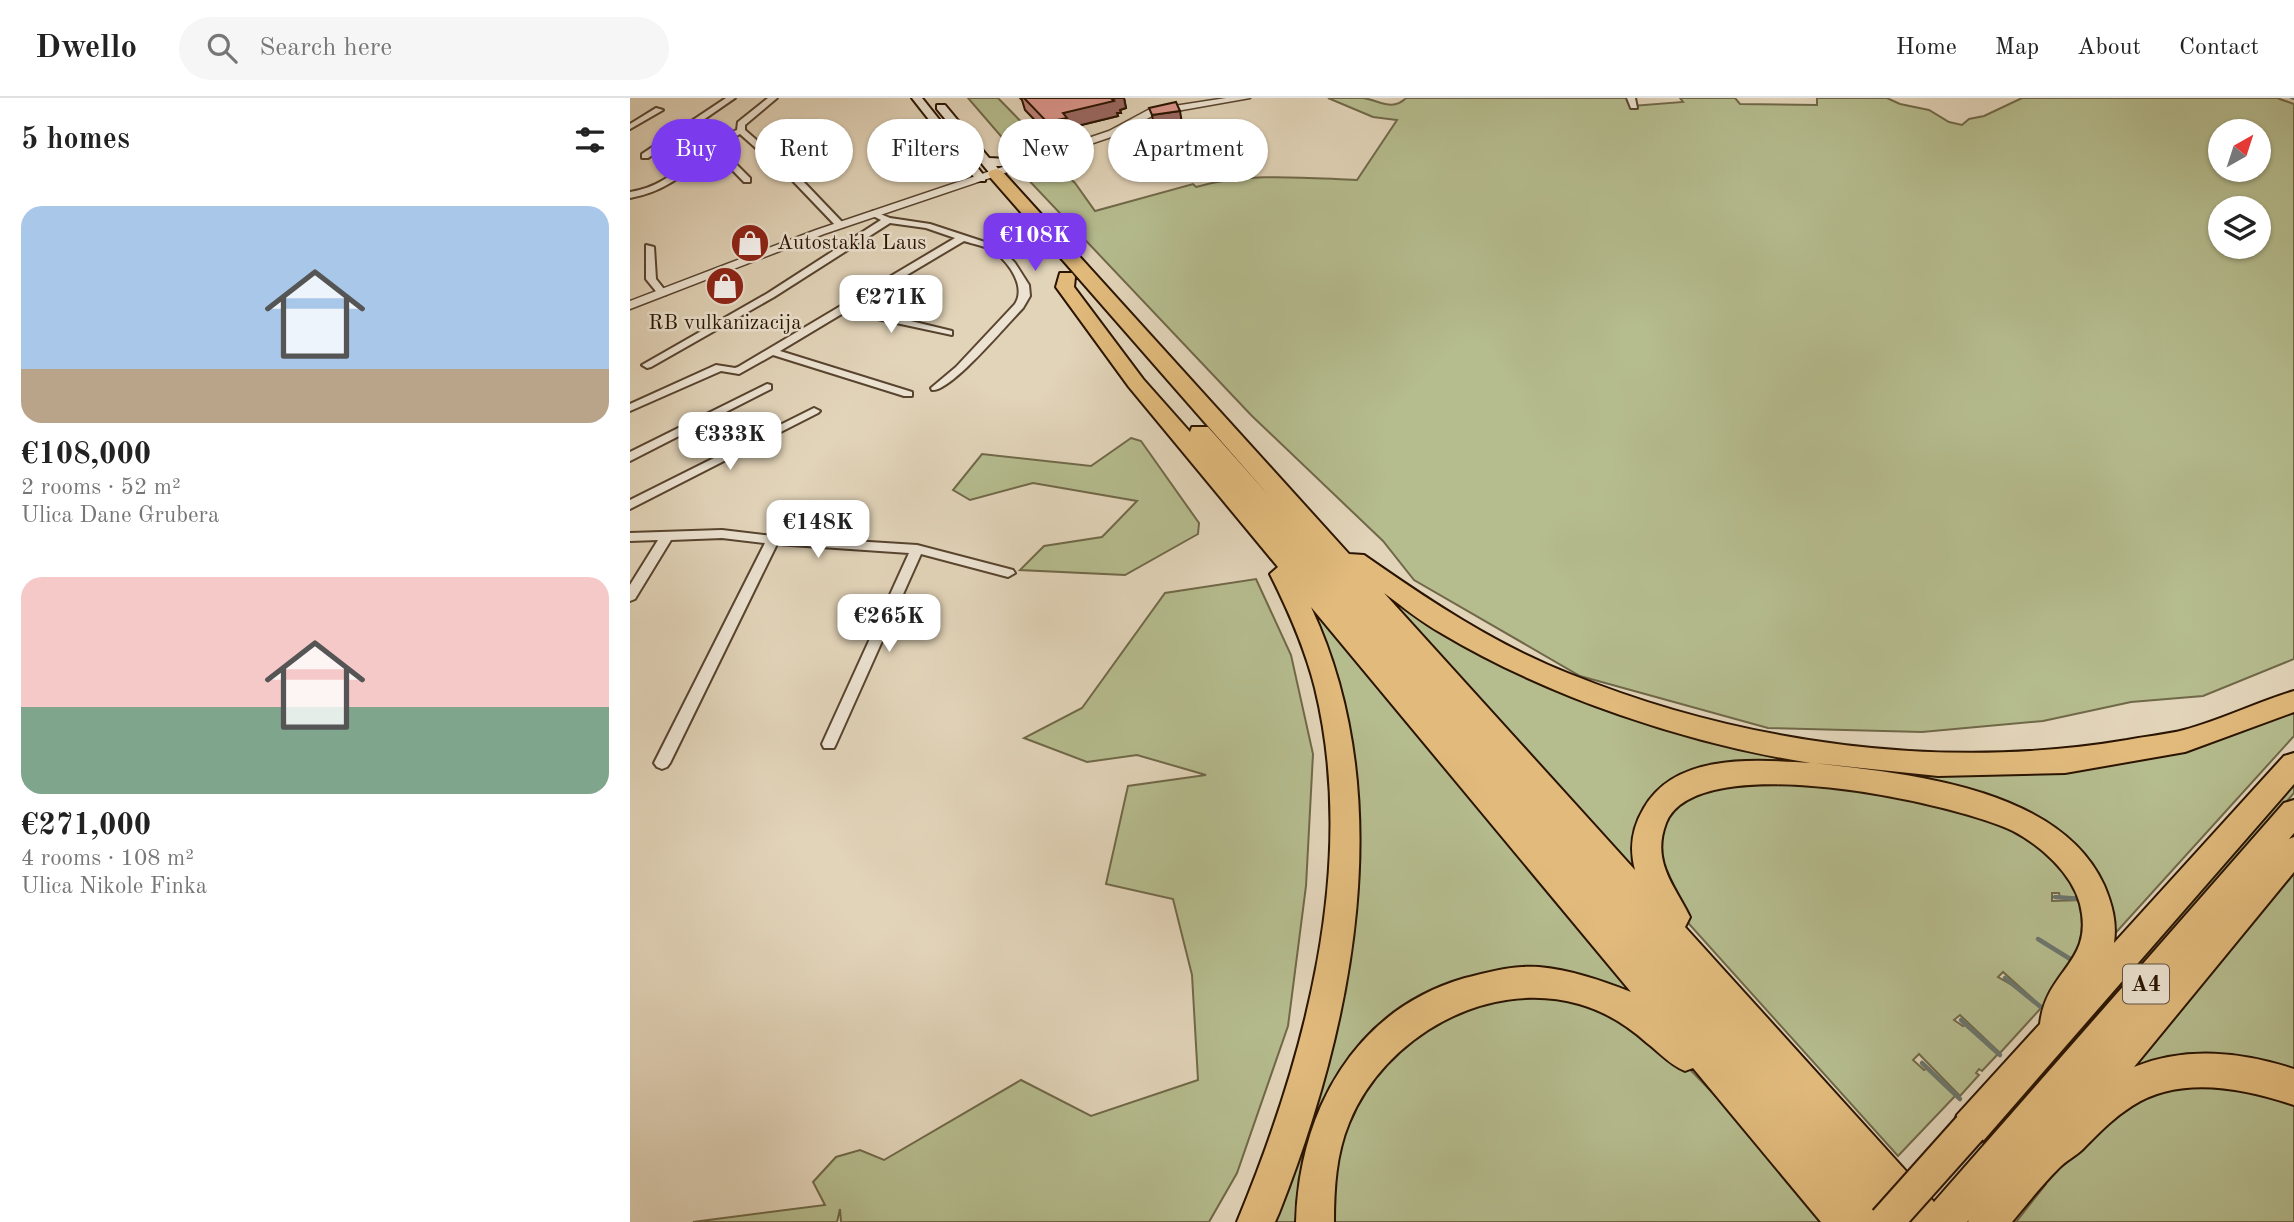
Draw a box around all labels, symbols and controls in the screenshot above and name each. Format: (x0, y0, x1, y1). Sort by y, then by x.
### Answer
search box (179, 17, 669, 80)
icon: search (203, 29, 241, 67)
text: Dwello (35, 32, 137, 65)
text: Search here (259, 35, 392, 61)
text: Home (1896, 36, 1957, 60)
text: Map (1995, 36, 2039, 60)
text: About (2077, 36, 2141, 60)
text: Contact (2179, 36, 2259, 60)
chip: Buy (651, 119, 741, 182)
chip: Rent (755, 119, 853, 182)
chip: Filters (867, 119, 984, 182)
chip: New (998, 119, 1094, 182)
chip: Apartment (1108, 119, 1268, 182)
north arrow (2208, 119, 2272, 182)
map controls (2208, 119, 2271, 259)
icon: filters (571, 121, 609, 159)
text: 5 homes (21, 125, 130, 155)
button: layers (2208, 196, 2271, 259)
pin: €108K (986, 214, 1084, 273)
shop icon: Autostakla Laus (729, 222, 771, 264)
text: €108K (999, 224, 1071, 247)
place label: Autostakla Laus (777, 233, 926, 254)
icon: home (252, 251, 378, 377)
shop icon: RB vulkanizacija (704, 265, 746, 307)
pin: €271K (842, 275, 940, 335)
text: €271K (855, 286, 927, 309)
place label: RB vulkanizacija (648, 313, 802, 334)
pin: €333K (681, 412, 779, 472)
text: €333K (694, 423, 766, 446)
text: €108,000 (21, 440, 151, 470)
text: 2 rooms · 52 m² (21, 476, 181, 499)
pin: €148K (769, 500, 867, 560)
text: Ulica Dane Grubera (21, 504, 219, 527)
text: €148K (782, 511, 854, 534)
pin: €265K (840, 594, 938, 654)
text: €265K (853, 605, 925, 628)
icon: home (252, 622, 378, 748)
text: €271,000 (21, 811, 151, 841)
text: 4 rooms · 108 m² (21, 847, 194, 870)
text: Ulica Nikole Finka (21, 875, 207, 898)
road number: A4 (2123, 964, 2169, 1004)

